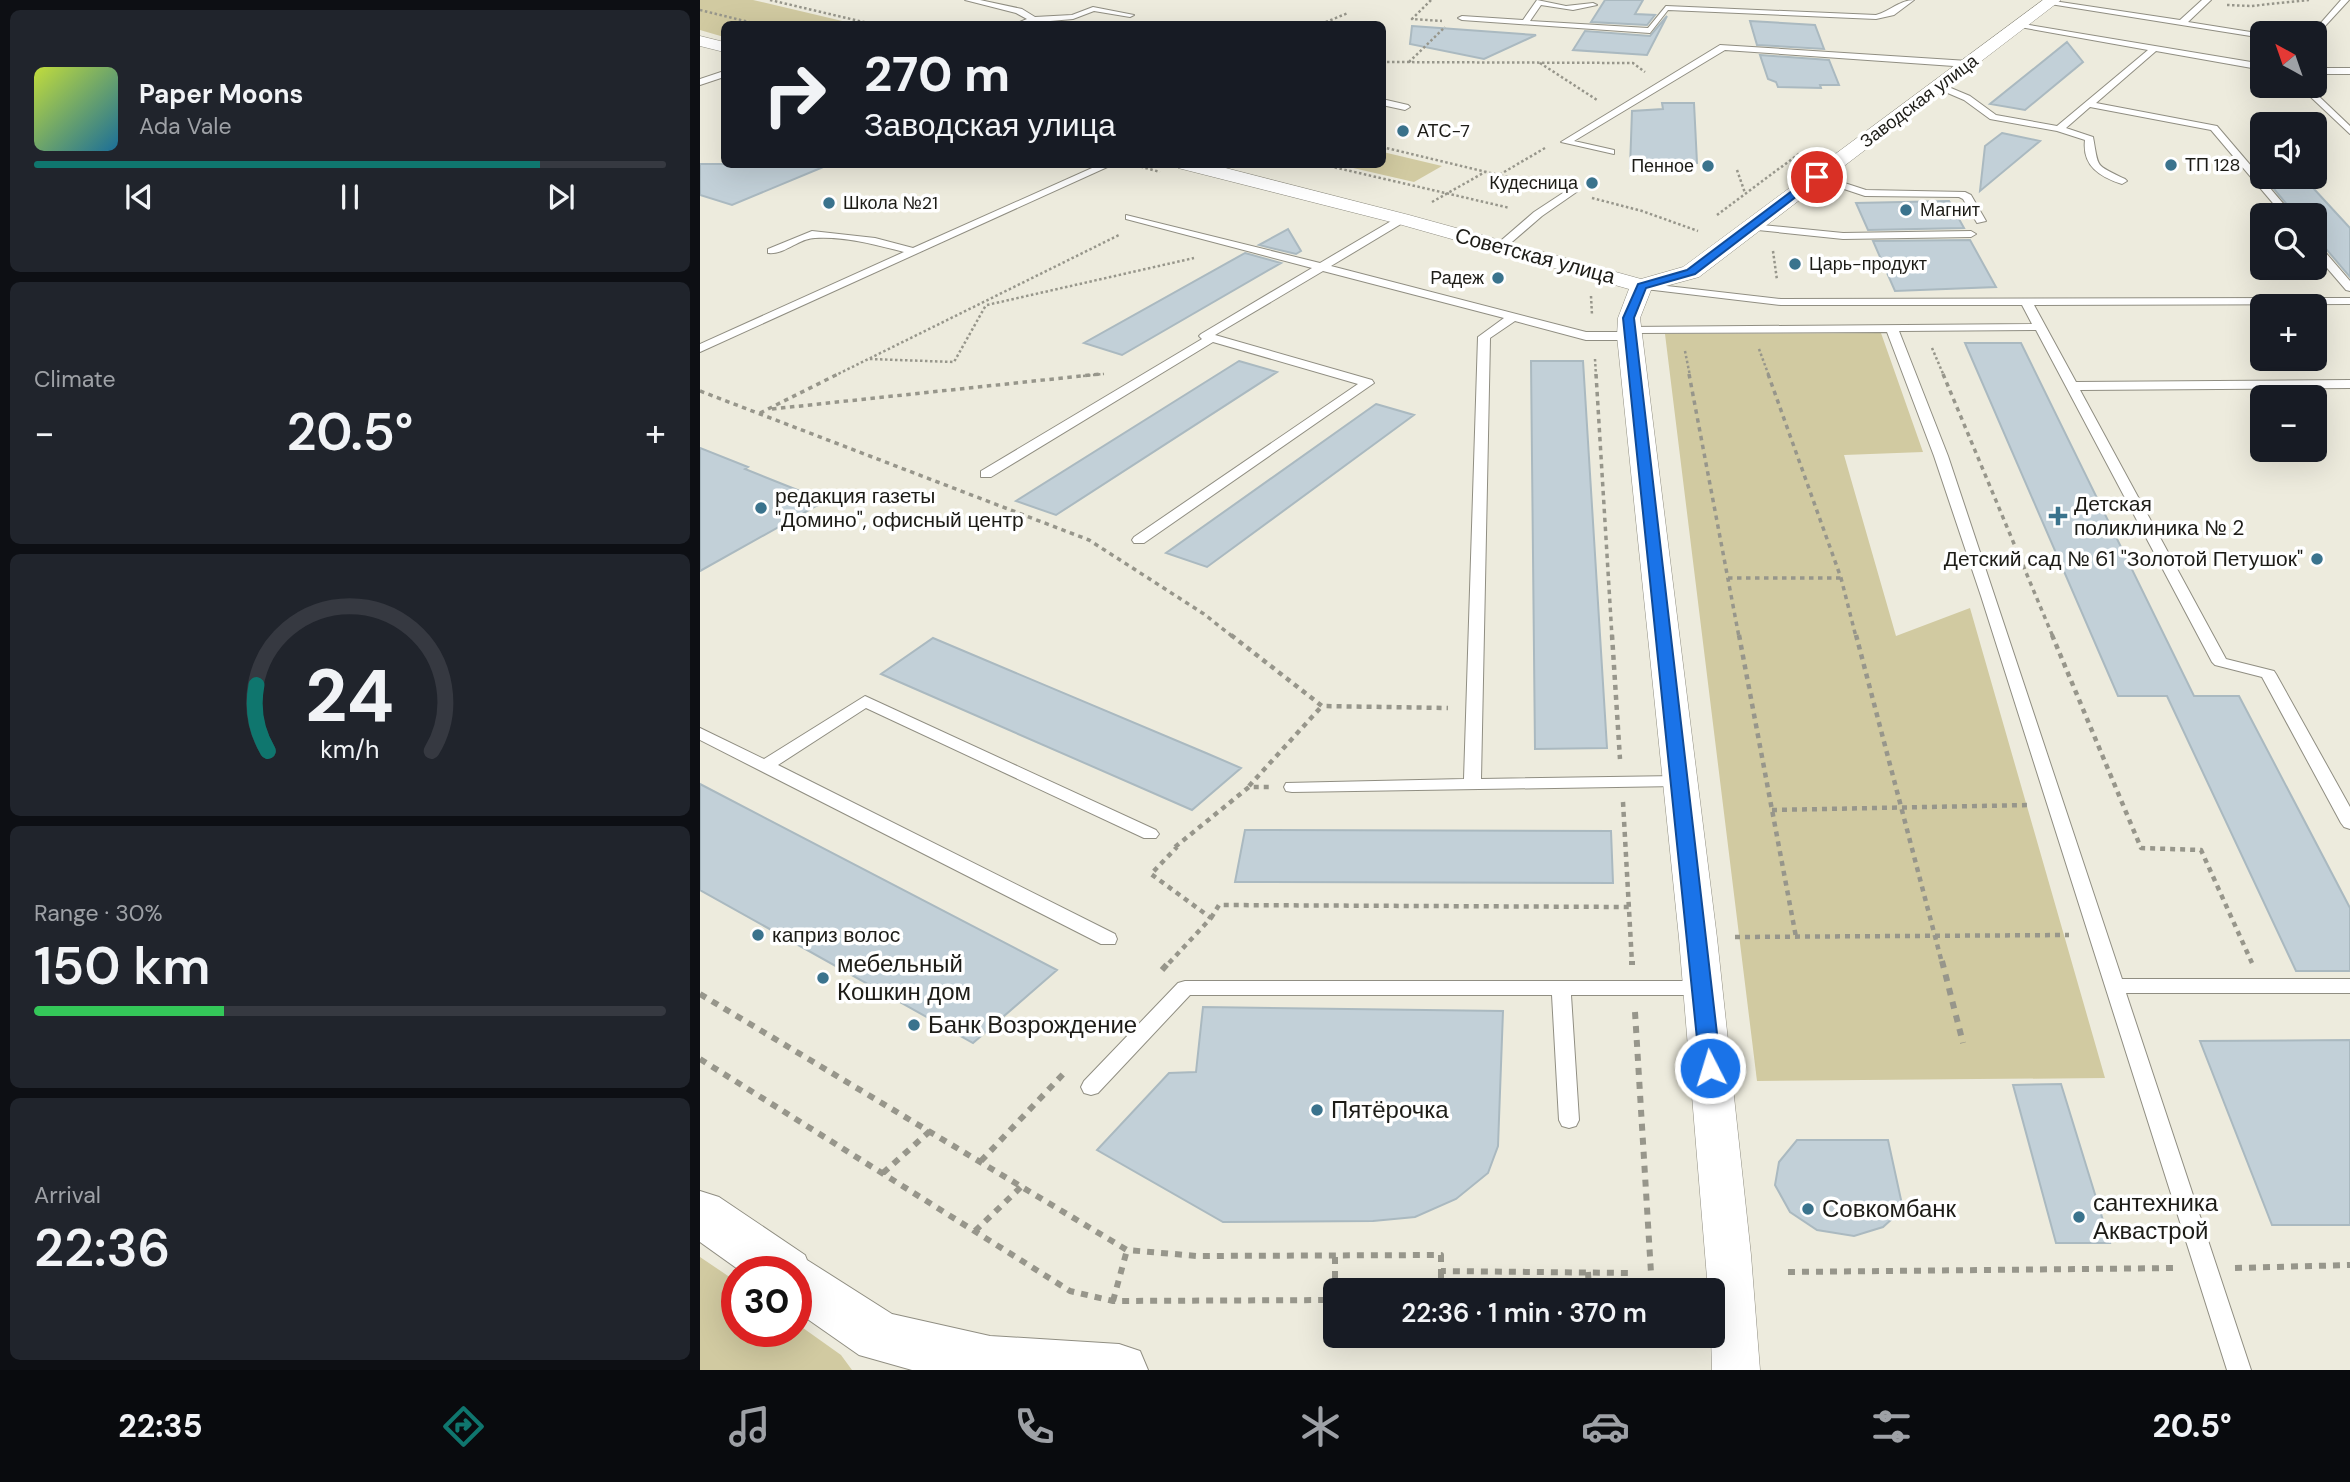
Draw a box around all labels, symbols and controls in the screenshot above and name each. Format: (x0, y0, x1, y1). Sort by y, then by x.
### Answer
north arrow (2250, 21, 2328, 98)
map controls (2250, 21, 2327, 462)
text: 270 m (864, 42, 1010, 106)
street label: Заводская улица (1855, 48, 1984, 153)
icon: right (749, 49, 840, 140)
text: Paper Moons (139, 77, 303, 111)
text: Заводская улица (864, 104, 1116, 146)
text: Ada Vale (139, 111, 232, 141)
button: sound (2250, 112, 2327, 189)
place label: АТС-7 (1417, 119, 1470, 143)
marker: АТС-7 (1395, 123, 1411, 139)
pin (1787, 147, 1847, 207)
place label: ТП 128 (2185, 153, 2240, 177)
place label: Пенное (1631, 154, 1694, 178)
marker: ТП 128 (2163, 157, 2179, 173)
marker: Пенное (1700, 158, 1716, 174)
icon: arrive (1798, 158, 1836, 196)
place label: Кудесница (1489, 171, 1579, 195)
marker: Кудесница (1584, 175, 1600, 191)
icon: previous (120, 178, 158, 216)
icon: pause (331, 178, 369, 216)
icon: next (542, 178, 580, 216)
place label: Школа №21 (843, 191, 938, 215)
marker: Школа №21 (821, 195, 837, 211)
place label: Магнит (1920, 198, 1980, 222)
marker: Магнит (1898, 202, 1914, 218)
button: search (2250, 203, 2327, 280)
street label: Советская улица (1452, 221, 1618, 291)
place label: Царь-продукт (1809, 252, 1927, 276)
marker: Царь-продукт (1787, 256, 1803, 272)
place label: Радеж (1430, 266, 1484, 290)
marker: Радеж (1490, 270, 1506, 286)
button: + (2250, 294, 2327, 371)
text: Climate (34, 364, 116, 394)
button: − (2250, 385, 2327, 462)
text: 20.5° (287, 398, 413, 466)
text: − (34, 408, 55, 458)
text: + (645, 408, 666, 458)
place label: редакция газеты "Домино", офисный центр (775, 482, 1024, 534)
place label: Детская поликлиника № 2 (2074, 490, 2244, 542)
marker: редакция газеты "Домино", офисный центр (753, 500, 769, 516)
marker: Детская поликлиника № 2 (2048, 506, 2068, 526)
place label: Детский сад № 61 "Золотой Петушок" (1944, 545, 2303, 573)
marker: Детский сад № 61 "Золотой Петушок" (2309, 551, 2325, 567)
text: 24 (306, 649, 394, 744)
text: km/h (320, 733, 380, 766)
text: Range · 30% (34, 898, 163, 928)
place label: каприз волос (772, 921, 900, 949)
marker: каприз волос (750, 927, 766, 943)
text: 150 km (34, 932, 210, 1000)
place label: мебельный Кошкин дом (837, 948, 971, 1007)
marker: мебельный Кошкин дом (815, 970, 831, 986)
place label: Банк Возрождение (928, 1009, 1137, 1040)
marker: Банк Возрождение (906, 1017, 922, 1033)
position arrow (1673, 1031, 1747, 1105)
place label: Пятёрочка (1331, 1094, 1449, 1125)
marker: Пятёрочка (1309, 1102, 1325, 1118)
text: Arrival (34, 1180, 101, 1210)
place label: сантехника Аквастрой (2093, 1187, 2219, 1246)
place label: Совкомбанк (1822, 1193, 1957, 1224)
marker: Совкомбанк (1800, 1201, 1816, 1217)
marker: сантехника Аквастрой (2071, 1209, 2087, 1225)
text: 22:36 (34, 1214, 171, 1282)
speed limit sign: 30 (721, 1256, 812, 1347)
text: 22:36 · 1 min · 370 m (1401, 1296, 1647, 1330)
icon: directions (439, 1402, 488, 1451)
icon: music (725, 1402, 774, 1451)
icon: phone (1010, 1402, 1059, 1451)
icon: climate (1296, 1402, 1345, 1451)
icon: car (1581, 1402, 1630, 1451)
icon: filters (1867, 1402, 1916, 1451)
text: 22:35 (118, 1405, 203, 1447)
text: 20.5° (2152, 1405, 2232, 1447)

